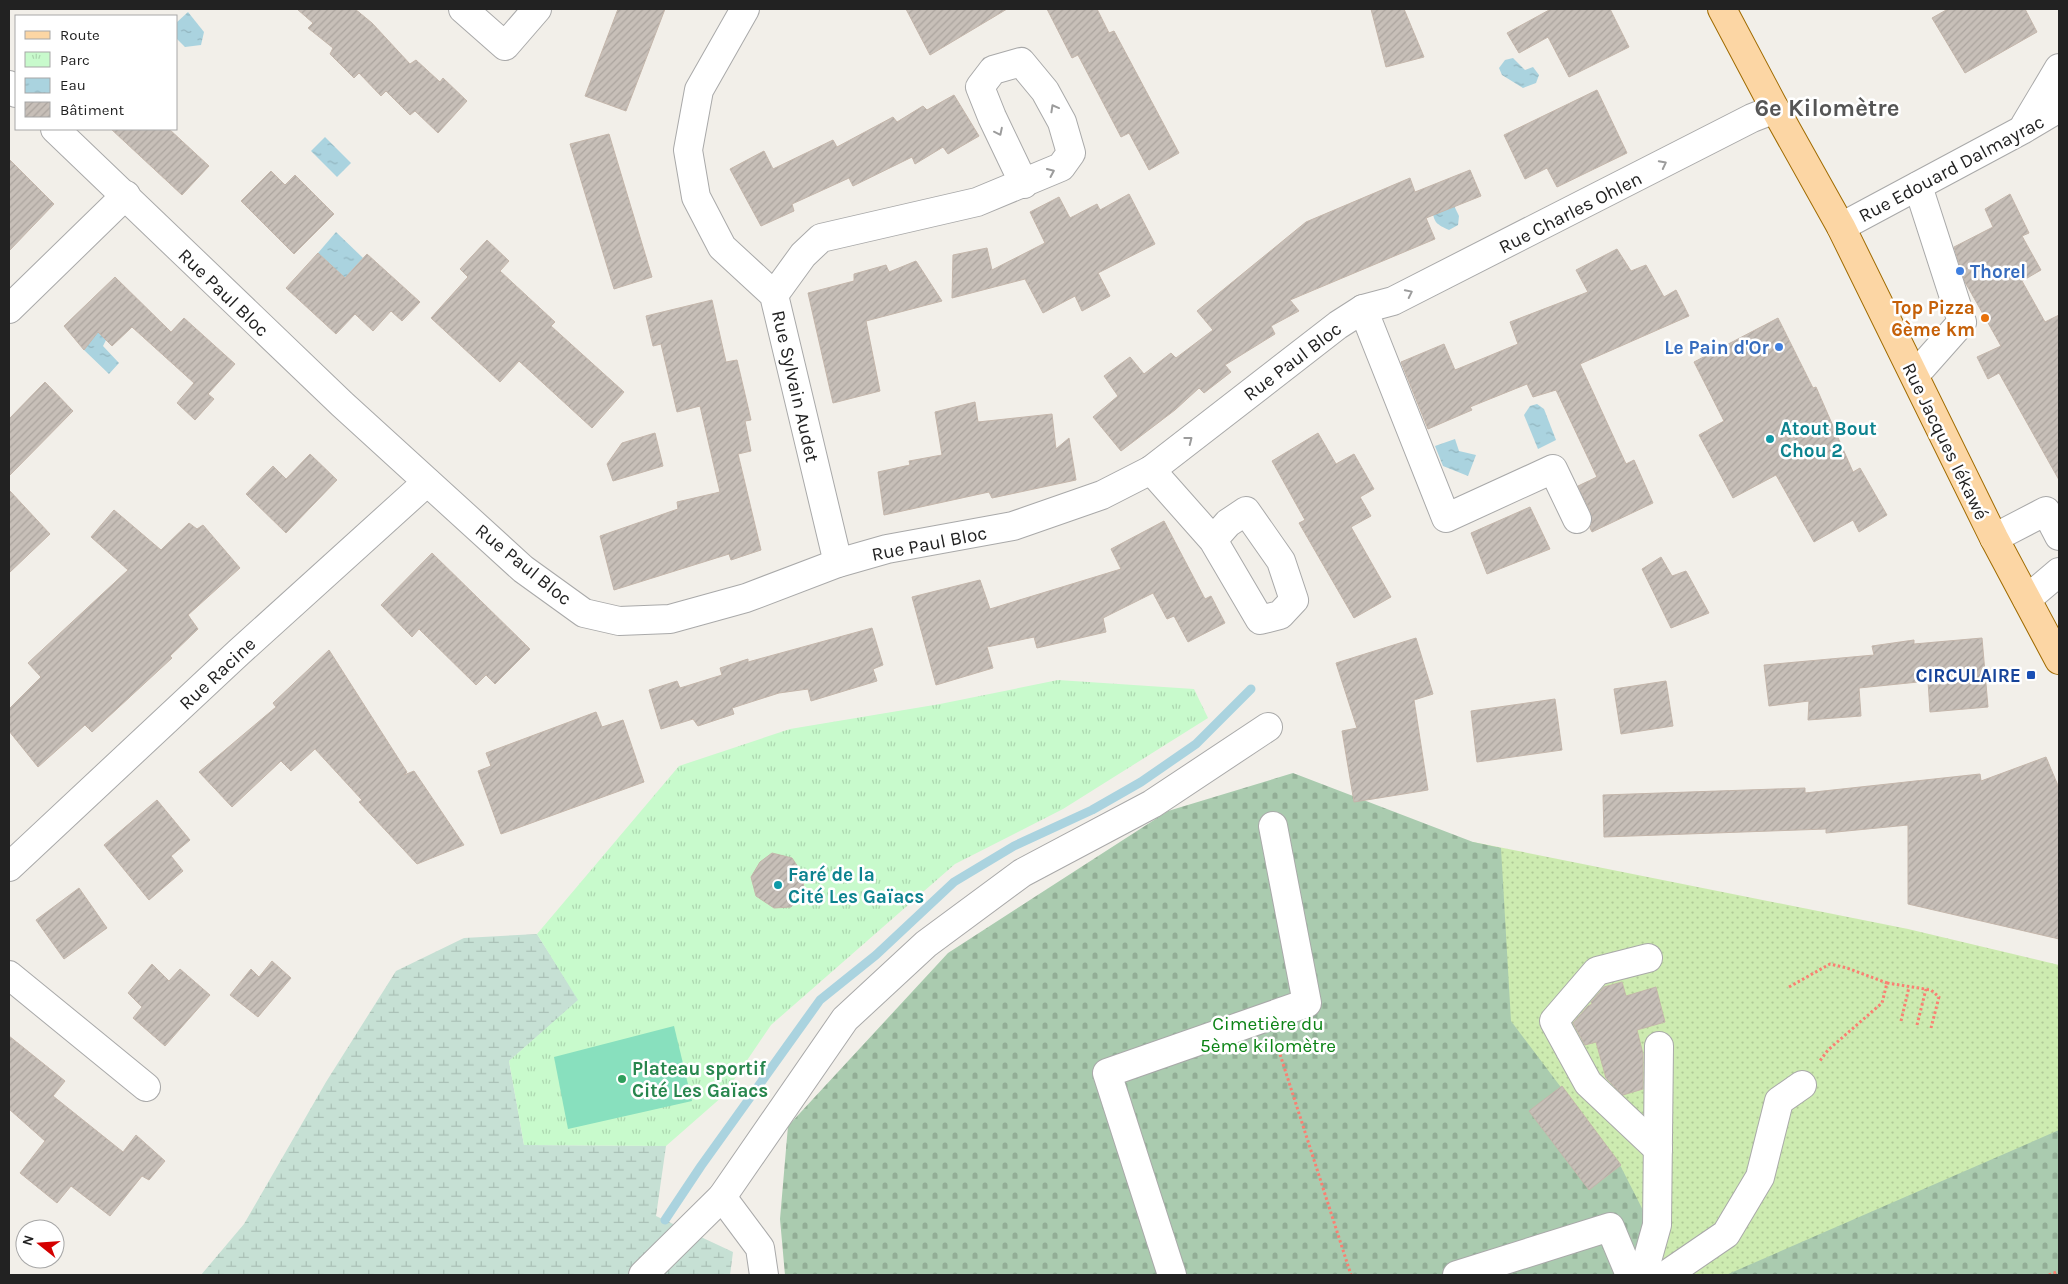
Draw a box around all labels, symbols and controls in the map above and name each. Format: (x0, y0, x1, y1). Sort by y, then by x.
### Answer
legend (15, 15, 178, 130)
text: Route (60, 26, 100, 44)
text: Parc (60, 51, 90, 69)
text: Eau (60, 76, 86, 94)
district label: 6e Kilomètre (1755, 94, 1899, 122)
text: Bâtiment (60, 101, 124, 119)
one-way arrow (1050, 104, 1060, 113)
street label: Rue Edouard Dalmayrac (1855, 111, 2048, 227)
one-way arrow (993, 127, 1003, 136)
one-way arrow (1658, 160, 1667, 170)
one-way arrow (1046, 167, 1055, 178)
street label: Rue Charles Ohlen (1495, 167, 1646, 258)
street label: Rue Paul Bloc (174, 244, 273, 341)
place label: Thorel (1970, 261, 2026, 283)
marker: Thorel (1954, 265, 1966, 277)
one-way arrow (1404, 289, 1413, 299)
place label: Top Pizza 6ème km (1891, 297, 1975, 341)
street label: Rue Sylvain Audet (767, 308, 823, 464)
marker: Top Pizza 6ème km (1979, 312, 1991, 324)
street label: Rue Paul Bloc (1239, 318, 1346, 406)
place label: Le Pain d'Or (1664, 337, 1770, 359)
marker: Le Pain d'Or (1773, 341, 1785, 353)
street label: Rue Jacques Iékawé (1898, 359, 1993, 524)
place label: Atout Bout Chou 2 (1780, 418, 1877, 462)
marker: Atout Bout Chou 2 (1764, 433, 1776, 445)
one-way arrow (1183, 438, 1192, 446)
street label: Rue Paul Bloc (471, 519, 576, 610)
street label: Rue Paul Bloc (870, 522, 989, 566)
street label: Rue Racine (175, 633, 260, 715)
place label: CIRCULAIRE (1915, 665, 2021, 687)
marker: CIRCULAIRE (2025, 669, 2037, 681)
place label: Faré de la Cité Les Gaïacs (788, 864, 924, 908)
marker: Faré de la Cité Les Gaïacs (772, 879, 784, 891)
park label: Cimetière du 5ème kilomètre (1200, 1013, 1336, 1057)
place label: Plateau sportif Cité Les Gaïacs (632, 1058, 768, 1102)
marker: Plateau sportif Cité Les Gaïacs (616, 1073, 628, 1085)
north arrow (15, 1219, 65, 1269)
text: N (18, 1233, 38, 1248)

